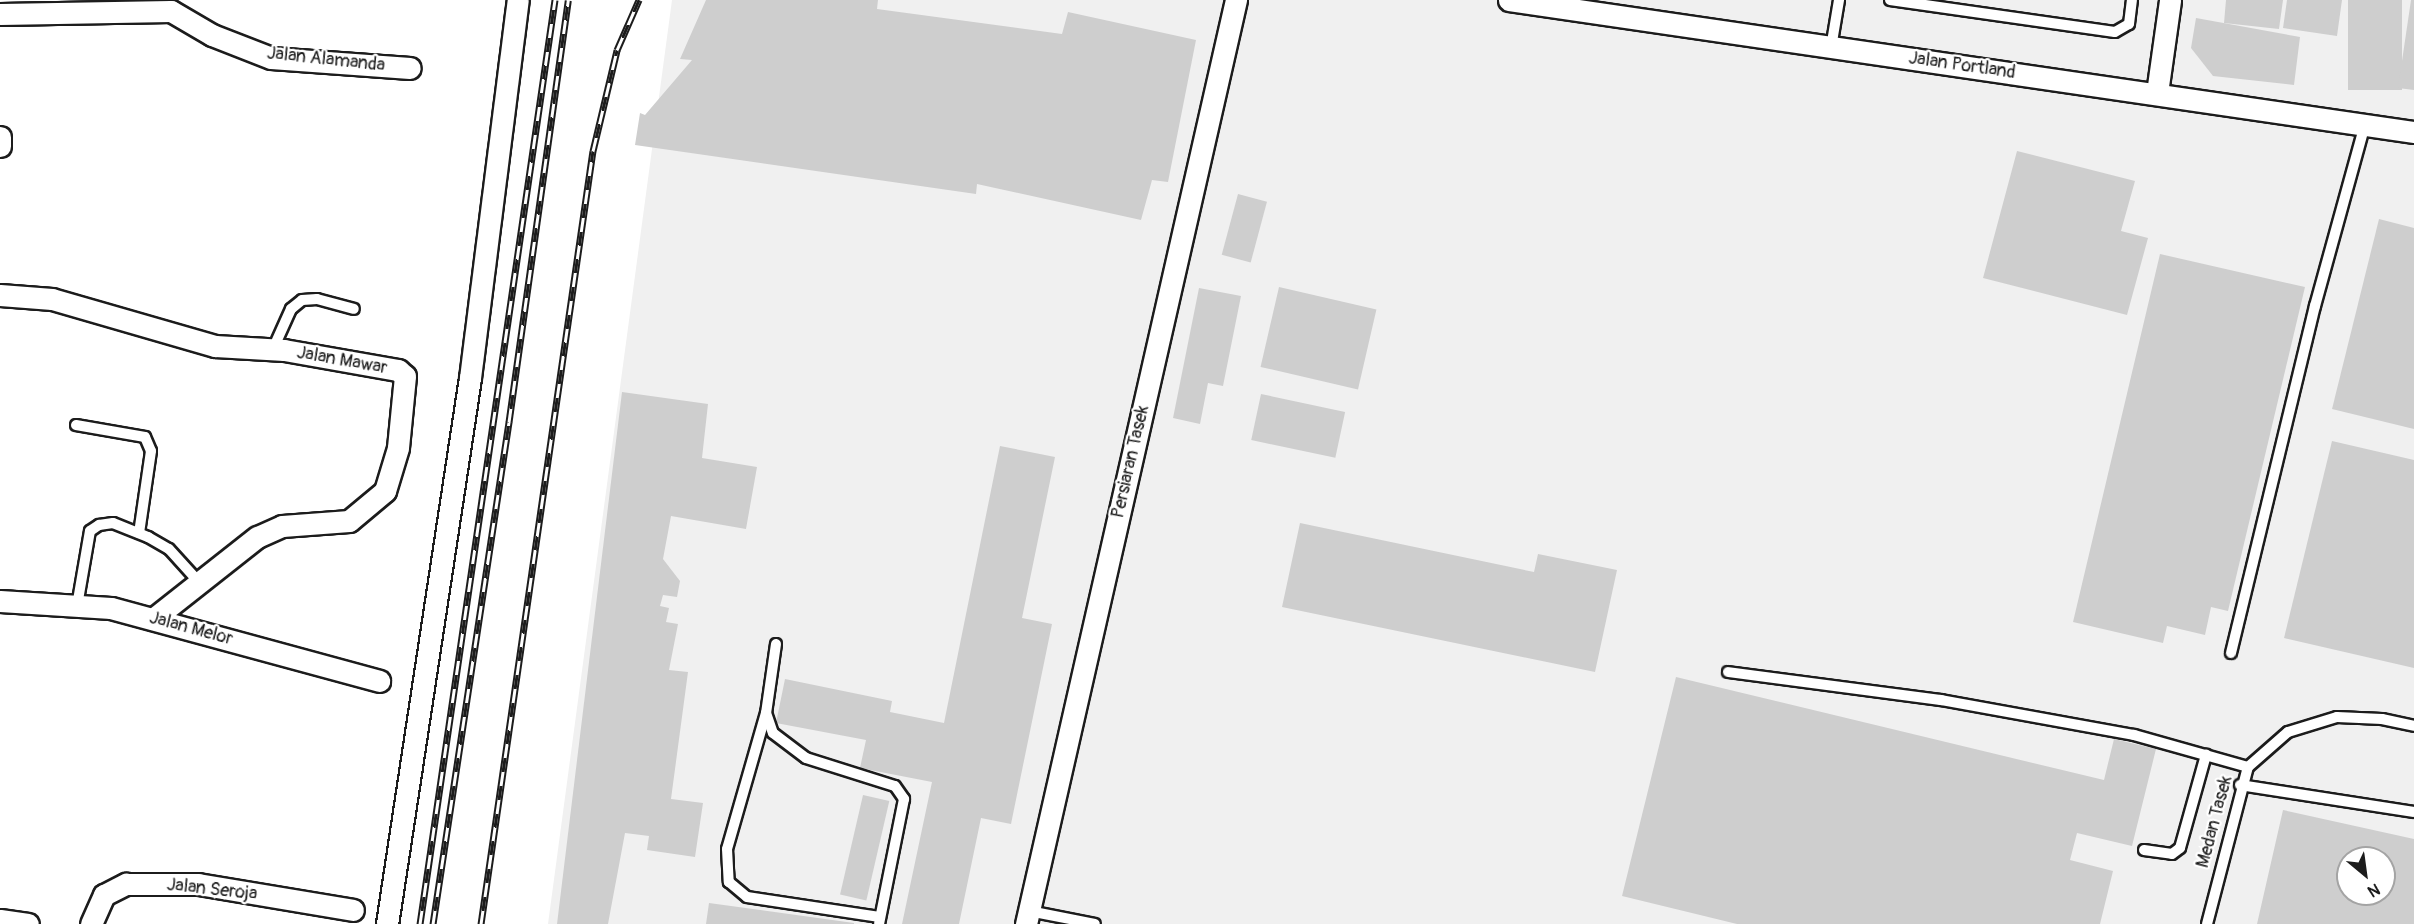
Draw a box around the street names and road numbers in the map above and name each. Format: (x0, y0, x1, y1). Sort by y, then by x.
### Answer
street label: Jalan Alamanda (266, 43, 386, 77)
street label: Jalan Portland (1907, 48, 2017, 84)
street label: Jalan Mawar (295, 342, 389, 380)
street label: Persiaran Tasek (1108, 404, 1154, 520)
street label: Jalan Melor (147, 608, 235, 650)
street label: Medan Tasek (2192, 774, 2238, 870)
street label: Jalan Seroja (166, 875, 258, 905)

